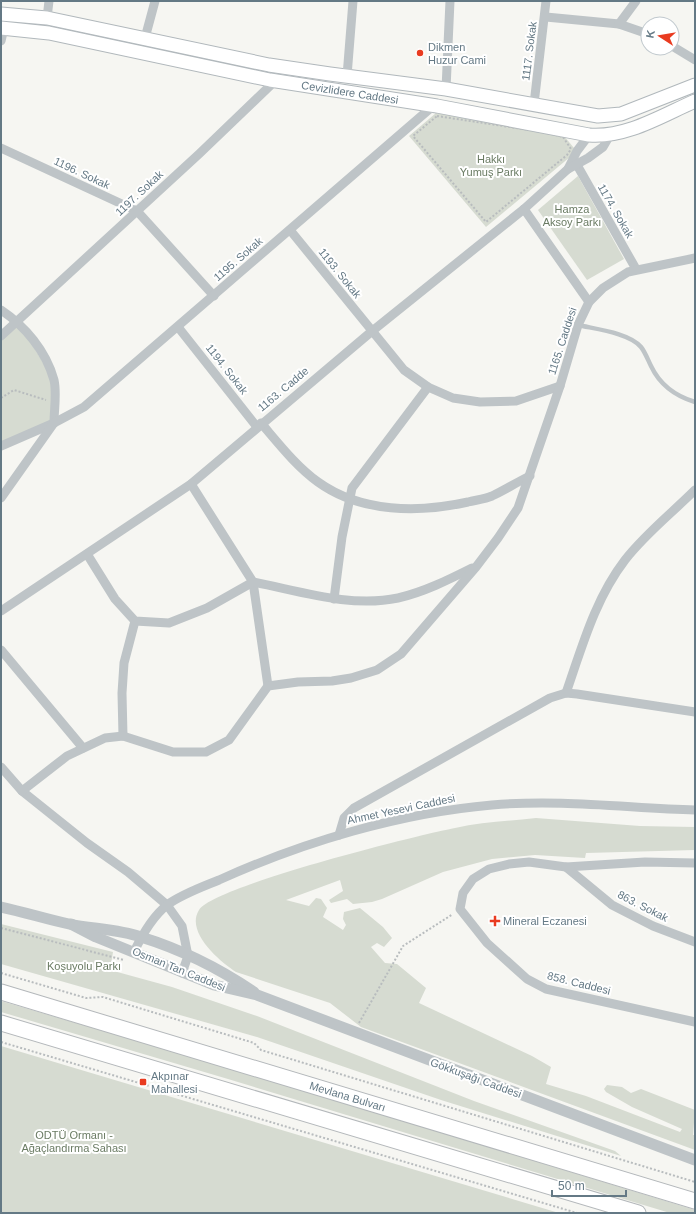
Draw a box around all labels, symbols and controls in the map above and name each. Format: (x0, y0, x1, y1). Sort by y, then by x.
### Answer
north arrow (640, 16, 680, 56)
street label: 1117. Sokak (519, 20, 539, 81)
text: K (644, 29, 657, 39)
place label: Dikmen Huzur Cami (428, 41, 486, 66)
marker: Dikmen Huzur Cami (415, 48, 425, 58)
street label: Cevizlidere Caddesi (301, 79, 399, 106)
park label: Hakkı Yumuş Parkı (460, 153, 522, 178)
street label: 1196. Sokak (52, 155, 112, 191)
street label: 1197. Sokak (113, 168, 166, 218)
street label: 1174. Sokak (596, 182, 637, 241)
park label: Hamza Aksoy Parkı (543, 203, 601, 228)
street label: 1195. Sokak (211, 234, 265, 283)
street label: 1193. Sokak (316, 246, 364, 301)
street label: 1165. Caddesi (545, 306, 579, 376)
street label: 1194. Sokak (204, 342, 251, 397)
street label: 1163. Cadde (255, 364, 311, 414)
street label: Ahmet Yesevi Caddesi (346, 792, 456, 826)
street label: 863. Sokak (616, 888, 671, 924)
place label: Mineral Eczanesi (503, 915, 587, 927)
marker: Mineral Eczanesi (490, 916, 500, 926)
street label: Osman Tan Caddesi (131, 945, 227, 993)
park label: Koşuyolu Parkı (47, 960, 121, 972)
street label: 858. Caddesi (546, 969, 612, 997)
street label: Gökkuşağı Caddesi (429, 1056, 523, 1100)
place label: Akpınar Mahallesi (151, 1070, 197, 1095)
marker: Akpınar Mahallesi (138, 1077, 148, 1087)
street label: Mevlana Bulvarı (308, 1079, 387, 1114)
park label: ODTÜ Ormanı - Ağaçlandırma Sahası (21, 1129, 127, 1154)
scale bar (552, 1172, 626, 1198)
text: 50 m (558, 1179, 585, 1193)

